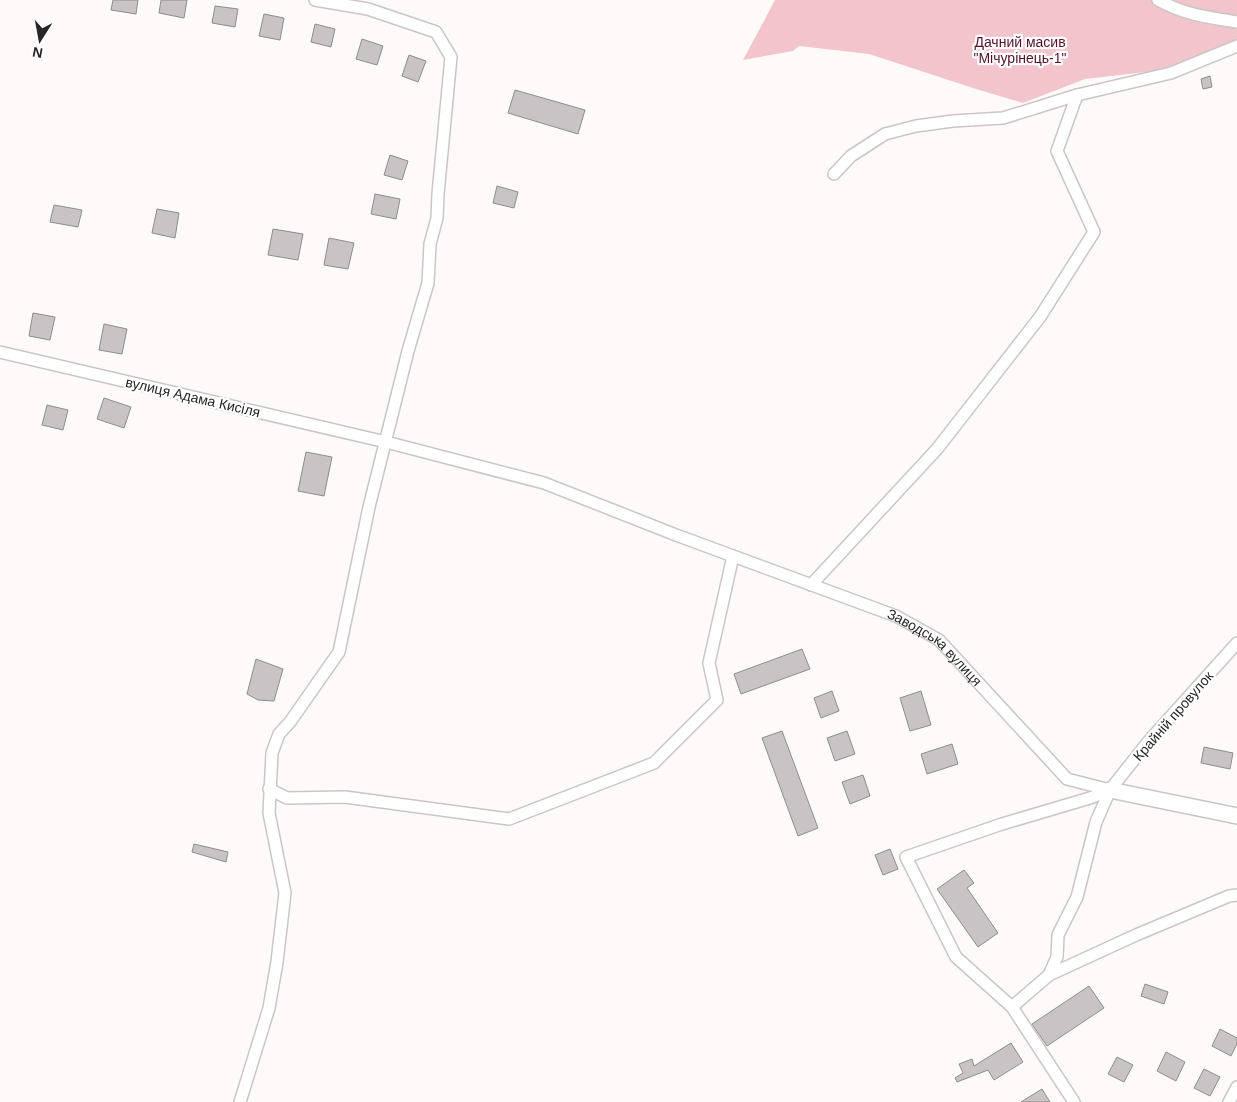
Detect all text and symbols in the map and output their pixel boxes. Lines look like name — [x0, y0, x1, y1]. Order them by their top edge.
north arrow — [15, 15, 65, 65]
park label: Дачний масив "Мічурінець-1" — [973, 34, 1067, 66]
text: N — [31, 44, 44, 62]
street label: вулиця Адама Кисіля — [124, 374, 262, 420]
street label: Заводська вулиця — [885, 606, 985, 689]
street label: Крайній провулок — [1130, 667, 1217, 764]

